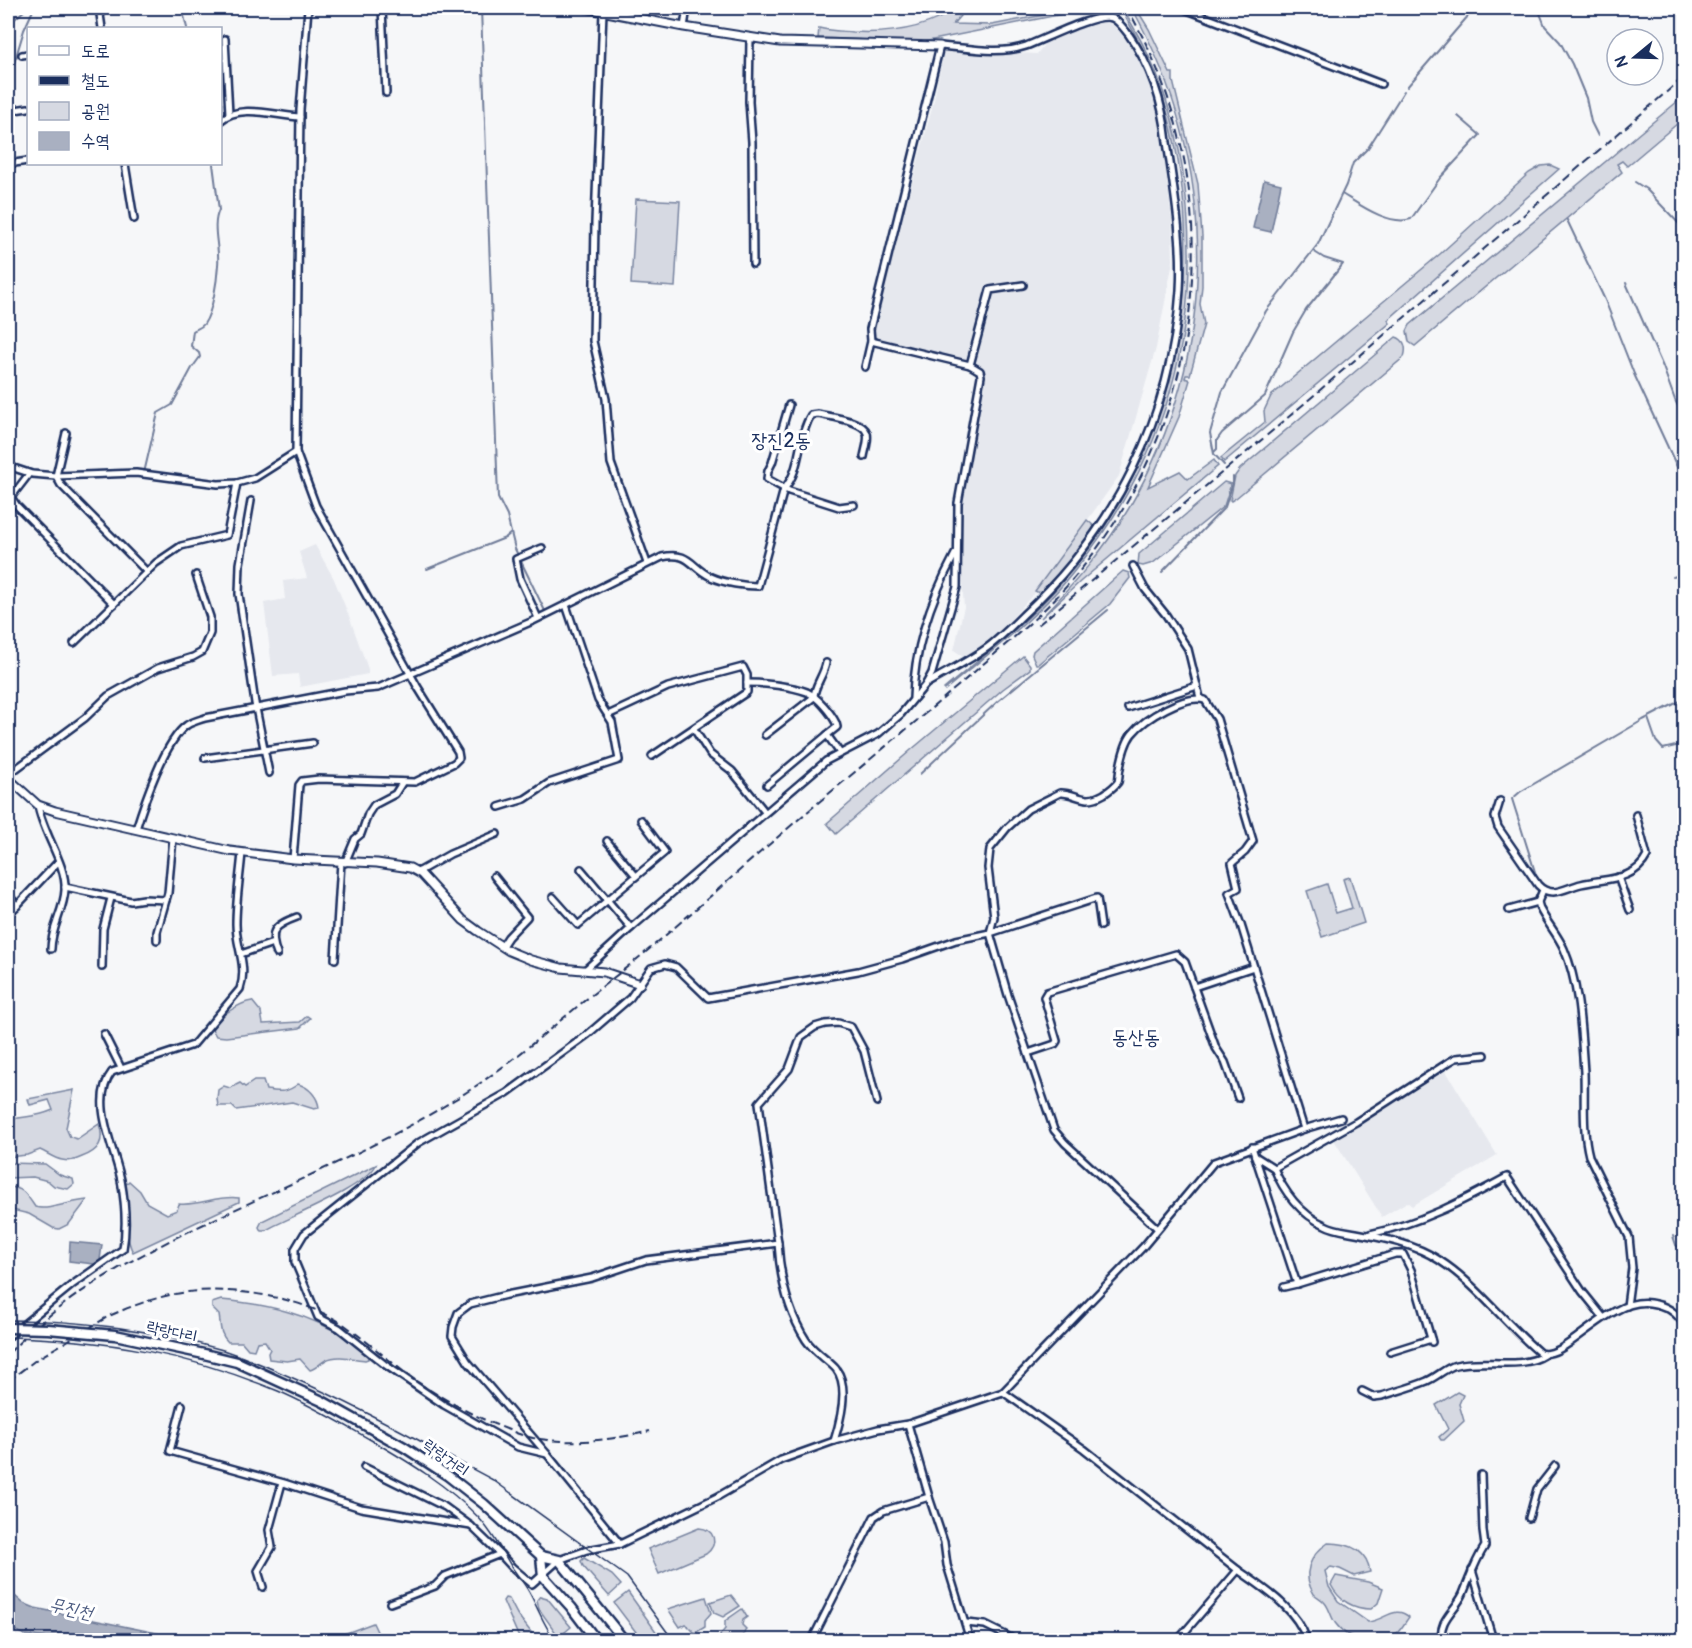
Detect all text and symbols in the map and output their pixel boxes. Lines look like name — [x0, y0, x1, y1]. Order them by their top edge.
legend — [27, 27, 222, 165]
north arrow — [1605, 27, 1665, 87]
text: 도로 — [81, 40, 110, 63]
text: N — [1610, 53, 1633, 70]
text: 철도 — [81, 70, 110, 93]
text: 공원 — [81, 100, 110, 123]
text: 수역 — [81, 130, 110, 153]
district label: 장진2동 — [751, 428, 811, 453]
district label: 동산동 — [1112, 1025, 1160, 1050]
street label: 락랑다리 — [145, 1317, 199, 1347]
street label: 락랑거리 — [419, 1435, 473, 1481]
water label: 무진천 — [47, 1593, 96, 1625]

